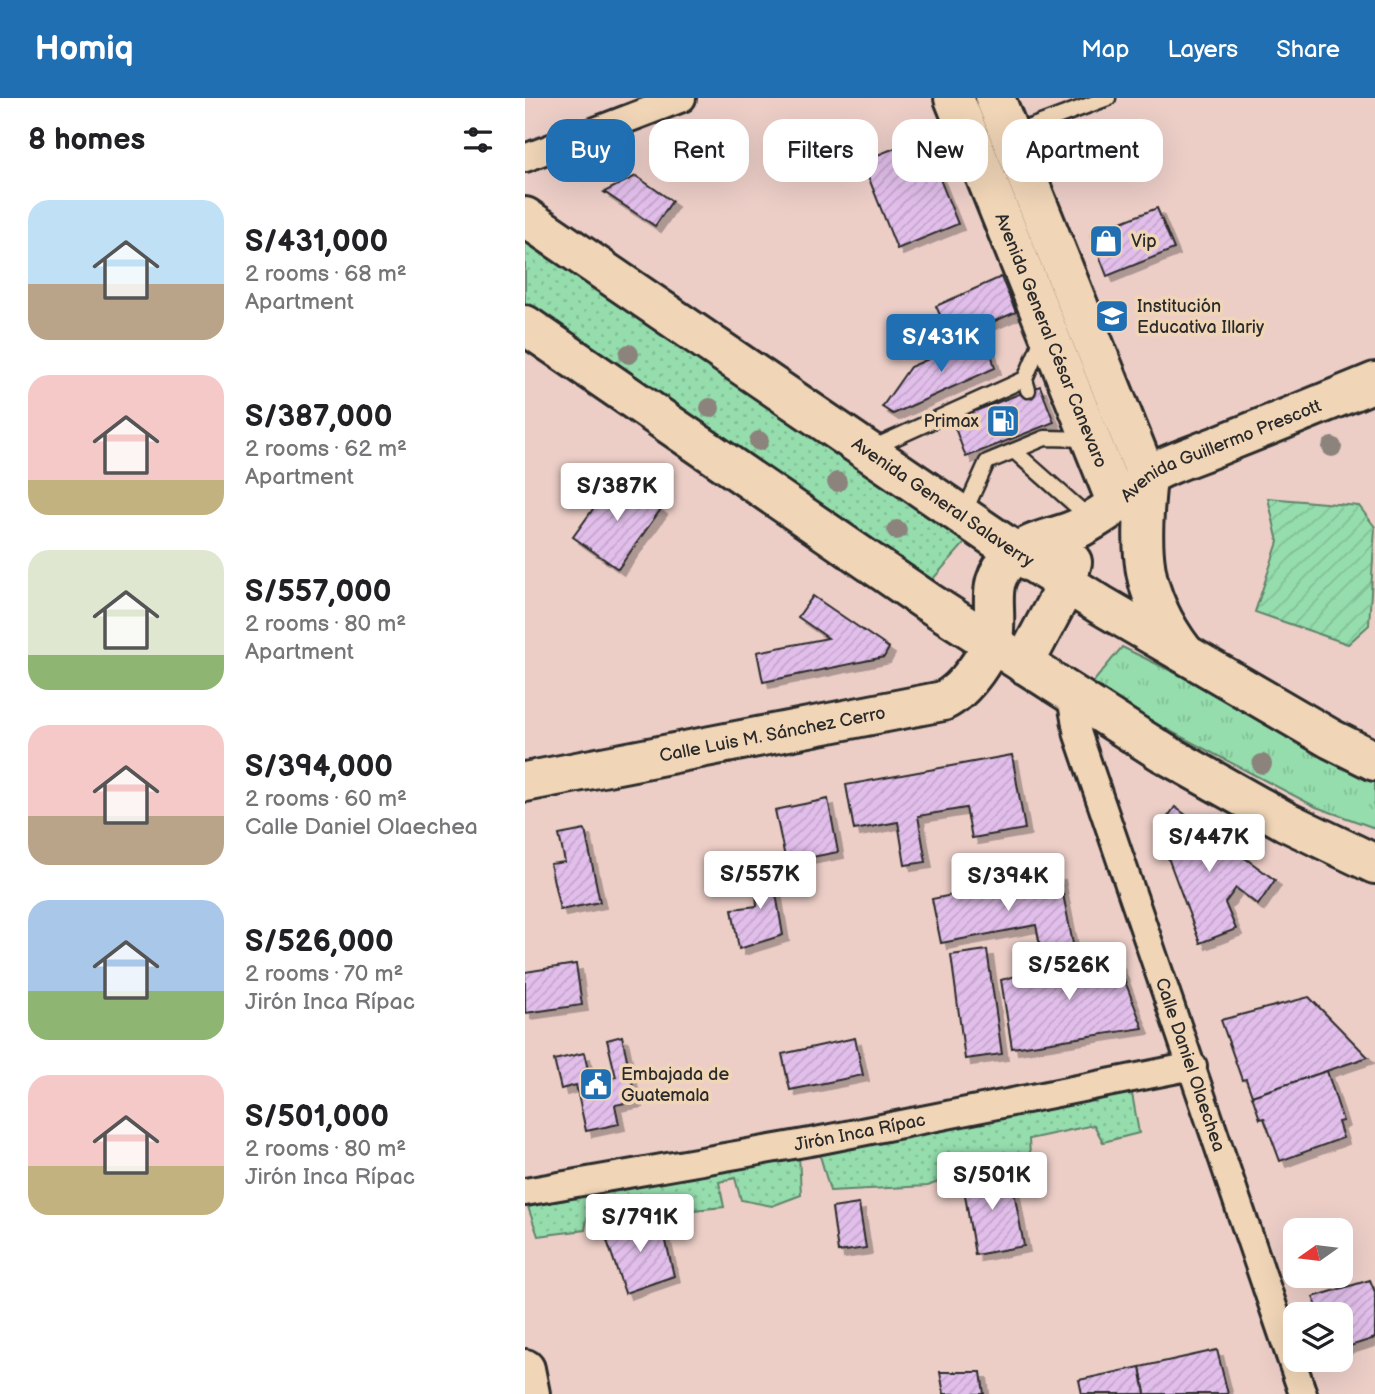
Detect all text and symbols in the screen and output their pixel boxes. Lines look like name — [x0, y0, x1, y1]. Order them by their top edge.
text: Homiq — [35, 29, 133, 69]
text: Map — [1081, 35, 1129, 64]
text: Layers — [1167, 35, 1238, 64]
text: Share — [1276, 35, 1340, 64]
chip: Buy — [546, 119, 635, 182]
chip: Rent — [649, 119, 749, 182]
chip: Filters — [763, 119, 878, 182]
chip: New — [892, 119, 988, 182]
chip: Apartment — [1002, 119, 1163, 182]
icon: filters — [459, 121, 497, 159]
text: 8 homes — [28, 122, 145, 158]
street label: Avenida General César Canevaro — [990, 210, 1111, 471]
shop icon: Vip — [1087, 222, 1125, 260]
text: S/431,000 — [245, 224, 388, 260]
icon: home — [84, 228, 168, 312]
place label: Vip — [1131, 231, 1157, 252]
text: 2 rooms · 68 m² — [245, 260, 407, 288]
text: Apartment — [245, 288, 354, 316]
place label: Institución Educativa Illariy — [1137, 296, 1265, 338]
school or university icon: Institución Educativa Illariy — [1093, 297, 1131, 335]
pin: S/431K — [884, 314, 998, 374]
text: S/431K — [902, 323, 980, 351]
street label: Avenida Guillermo Prescott — [1117, 395, 1325, 507]
text: S/387,000 — [245, 399, 392, 435]
fuel station icon: Primax — [984, 402, 1022, 440]
icon: home — [84, 403, 168, 487]
place label: Primax — [923, 411, 980, 432]
street label: Avenida General Salaverry — [848, 433, 1038, 572]
text: 2 rooms · 62 m² — [245, 435, 407, 463]
text: Apartment — [245, 463, 354, 491]
pin: S/387K — [560, 464, 674, 523]
text: S/387K — [577, 472, 657, 500]
text: S/557,000 — [245, 574, 391, 610]
icon: home — [84, 578, 168, 662]
text: 2 rooms · 80 m² — [245, 610, 406, 638]
text: Apartment — [245, 638, 354, 666]
street label: Calle Luis M. Sánchez Cerro — [658, 702, 887, 767]
text: S/394,000 — [245, 749, 393, 785]
icon: home — [84, 753, 168, 837]
text: 2 rooms · 60 m² — [245, 785, 407, 813]
text: Calle Daniel Olaechea — [245, 813, 478, 841]
pin: S/447K — [1152, 814, 1266, 874]
text: S/447K — [1169, 823, 1249, 851]
pin: S/557K — [703, 852, 817, 911]
pin: S/394K — [951, 854, 1065, 913]
text: S/557K — [720, 860, 800, 888]
text: S/394K — [967, 862, 1049, 890]
text: S/526,000 — [245, 924, 394, 960]
icon: home — [84, 928, 168, 1012]
pin: S/526K — [1012, 942, 1126, 1002]
text: S/526K — [1028, 951, 1110, 979]
text: 2 rooms · 70 m² — [245, 960, 404, 988]
street label: Calle Daniel Olaechea — [1151, 975, 1229, 1154]
text: Jirón Inca Rípac — [245, 988, 415, 1016]
place label: Embajada de Guatemala — [621, 1064, 729, 1106]
public building icon: Embajada de Guatemala — [577, 1065, 615, 1103]
text: S/501,000 — [245, 1099, 389, 1135]
icon: home — [84, 1103, 168, 1187]
street label: Jirón Inca Rípac — [793, 1110, 927, 1156]
text: 2 rooms · 80 m² — [245, 1135, 406, 1163]
pin: S/501K — [935, 1152, 1049, 1212]
text: S/501K — [953, 1161, 1031, 1189]
text: Jirón Inca Rípac — [245, 1163, 415, 1191]
pin: S/791K — [583, 1194, 697, 1254]
text: S/791K — [602, 1203, 678, 1231]
north arrow — [1283, 1218, 1353, 1288]
map controls — [1283, 1218, 1353, 1372]
button: layers — [1283, 1302, 1353, 1372]

